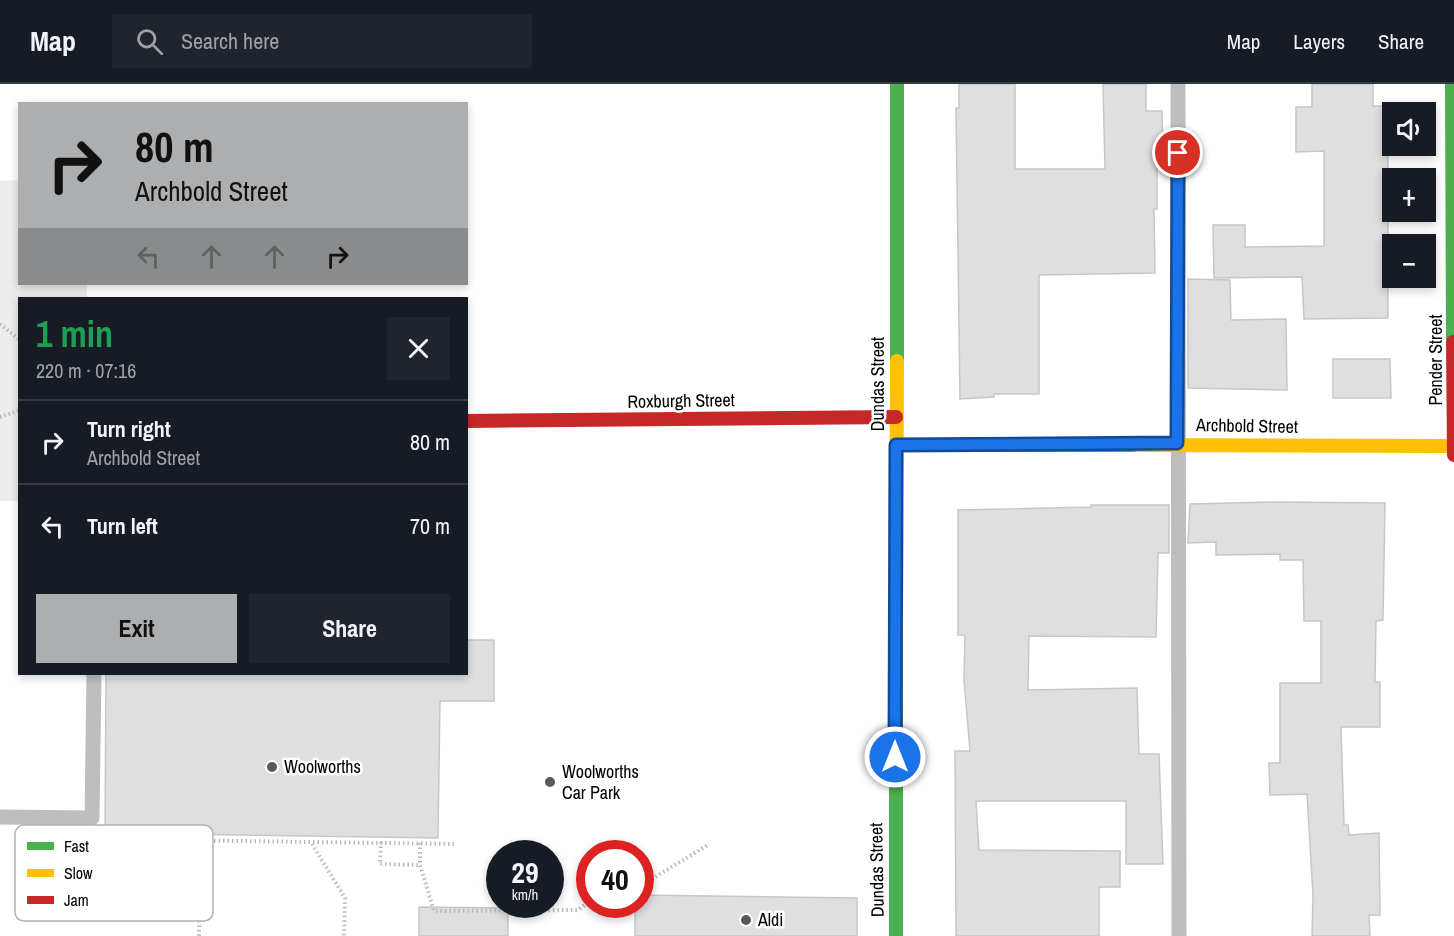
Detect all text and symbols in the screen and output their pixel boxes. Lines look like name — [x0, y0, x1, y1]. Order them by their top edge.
search box — [112, 14, 532, 68]
text: Map — [30, 22, 76, 60]
icon: search — [133, 25, 166, 58]
text: Search here — [181, 26, 279, 56]
text: Map — [1227, 27, 1260, 56]
text: Layers — [1293, 27, 1345, 56]
text: Share — [1378, 27, 1424, 56]
map controls — [1382, 102, 1436, 288]
button: sound — [1382, 102, 1436, 156]
text: 80 m — [135, 119, 214, 175]
icon: right — [36, 126, 114, 204]
pin — [1152, 127, 1203, 178]
icon: arrive — [1161, 136, 1194, 169]
button: + — [1382, 168, 1436, 222]
text: Archbold Street — [135, 173, 288, 209]
button: − — [1382, 234, 1436, 288]
icon: left — [132, 240, 165, 273]
icon: ahead — [195, 240, 228, 273]
icon: ahead — [258, 240, 291, 273]
icon: right — [321, 240, 354, 273]
text: 1 min — [36, 310, 113, 358]
street label: Pender Street — [1423, 314, 1448, 406]
button: close — [387, 317, 450, 380]
street label: Dundas Street — [865, 337, 890, 431]
text: 220 m · 07:16 — [36, 357, 136, 384]
street label: Roxburgh Street — [627, 387, 735, 414]
street label: Archbold Street — [1195, 412, 1298, 439]
text: Turn right — [87, 414, 171, 444]
icon: right — [36, 426, 69, 459]
text: 80 m — [410, 427, 450, 457]
text: Archbold Street — [87, 444, 200, 471]
icon: left — [36, 510, 69, 543]
text: Turn left — [87, 511, 158, 541]
text: 70 m — [410, 511, 450, 541]
button: Exit — [36, 594, 237, 663]
button: Share — [249, 594, 450, 663]
position arrow — [863, 725, 927, 789]
place label: Woolworths — [284, 754, 361, 779]
place label: Woolworths Car Park — [562, 759, 639, 805]
marker: Woolworths — [265, 760, 279, 774]
marker: Woolworths Car Park — [543, 775, 557, 789]
street label: Dundas Street — [863, 823, 890, 917]
legend — [15, 825, 213, 921]
text: Fast — [64, 835, 89, 857]
speed limit sign: 40 — [576, 840, 654, 918]
text: 29 — [511, 852, 539, 892]
text: Slow — [64, 862, 93, 884]
text: km/h — [512, 884, 538, 905]
text: Jam — [64, 889, 89, 911]
place label: Aldi — [757, 907, 783, 932]
marker: Aldi — [739, 913, 753, 927]

